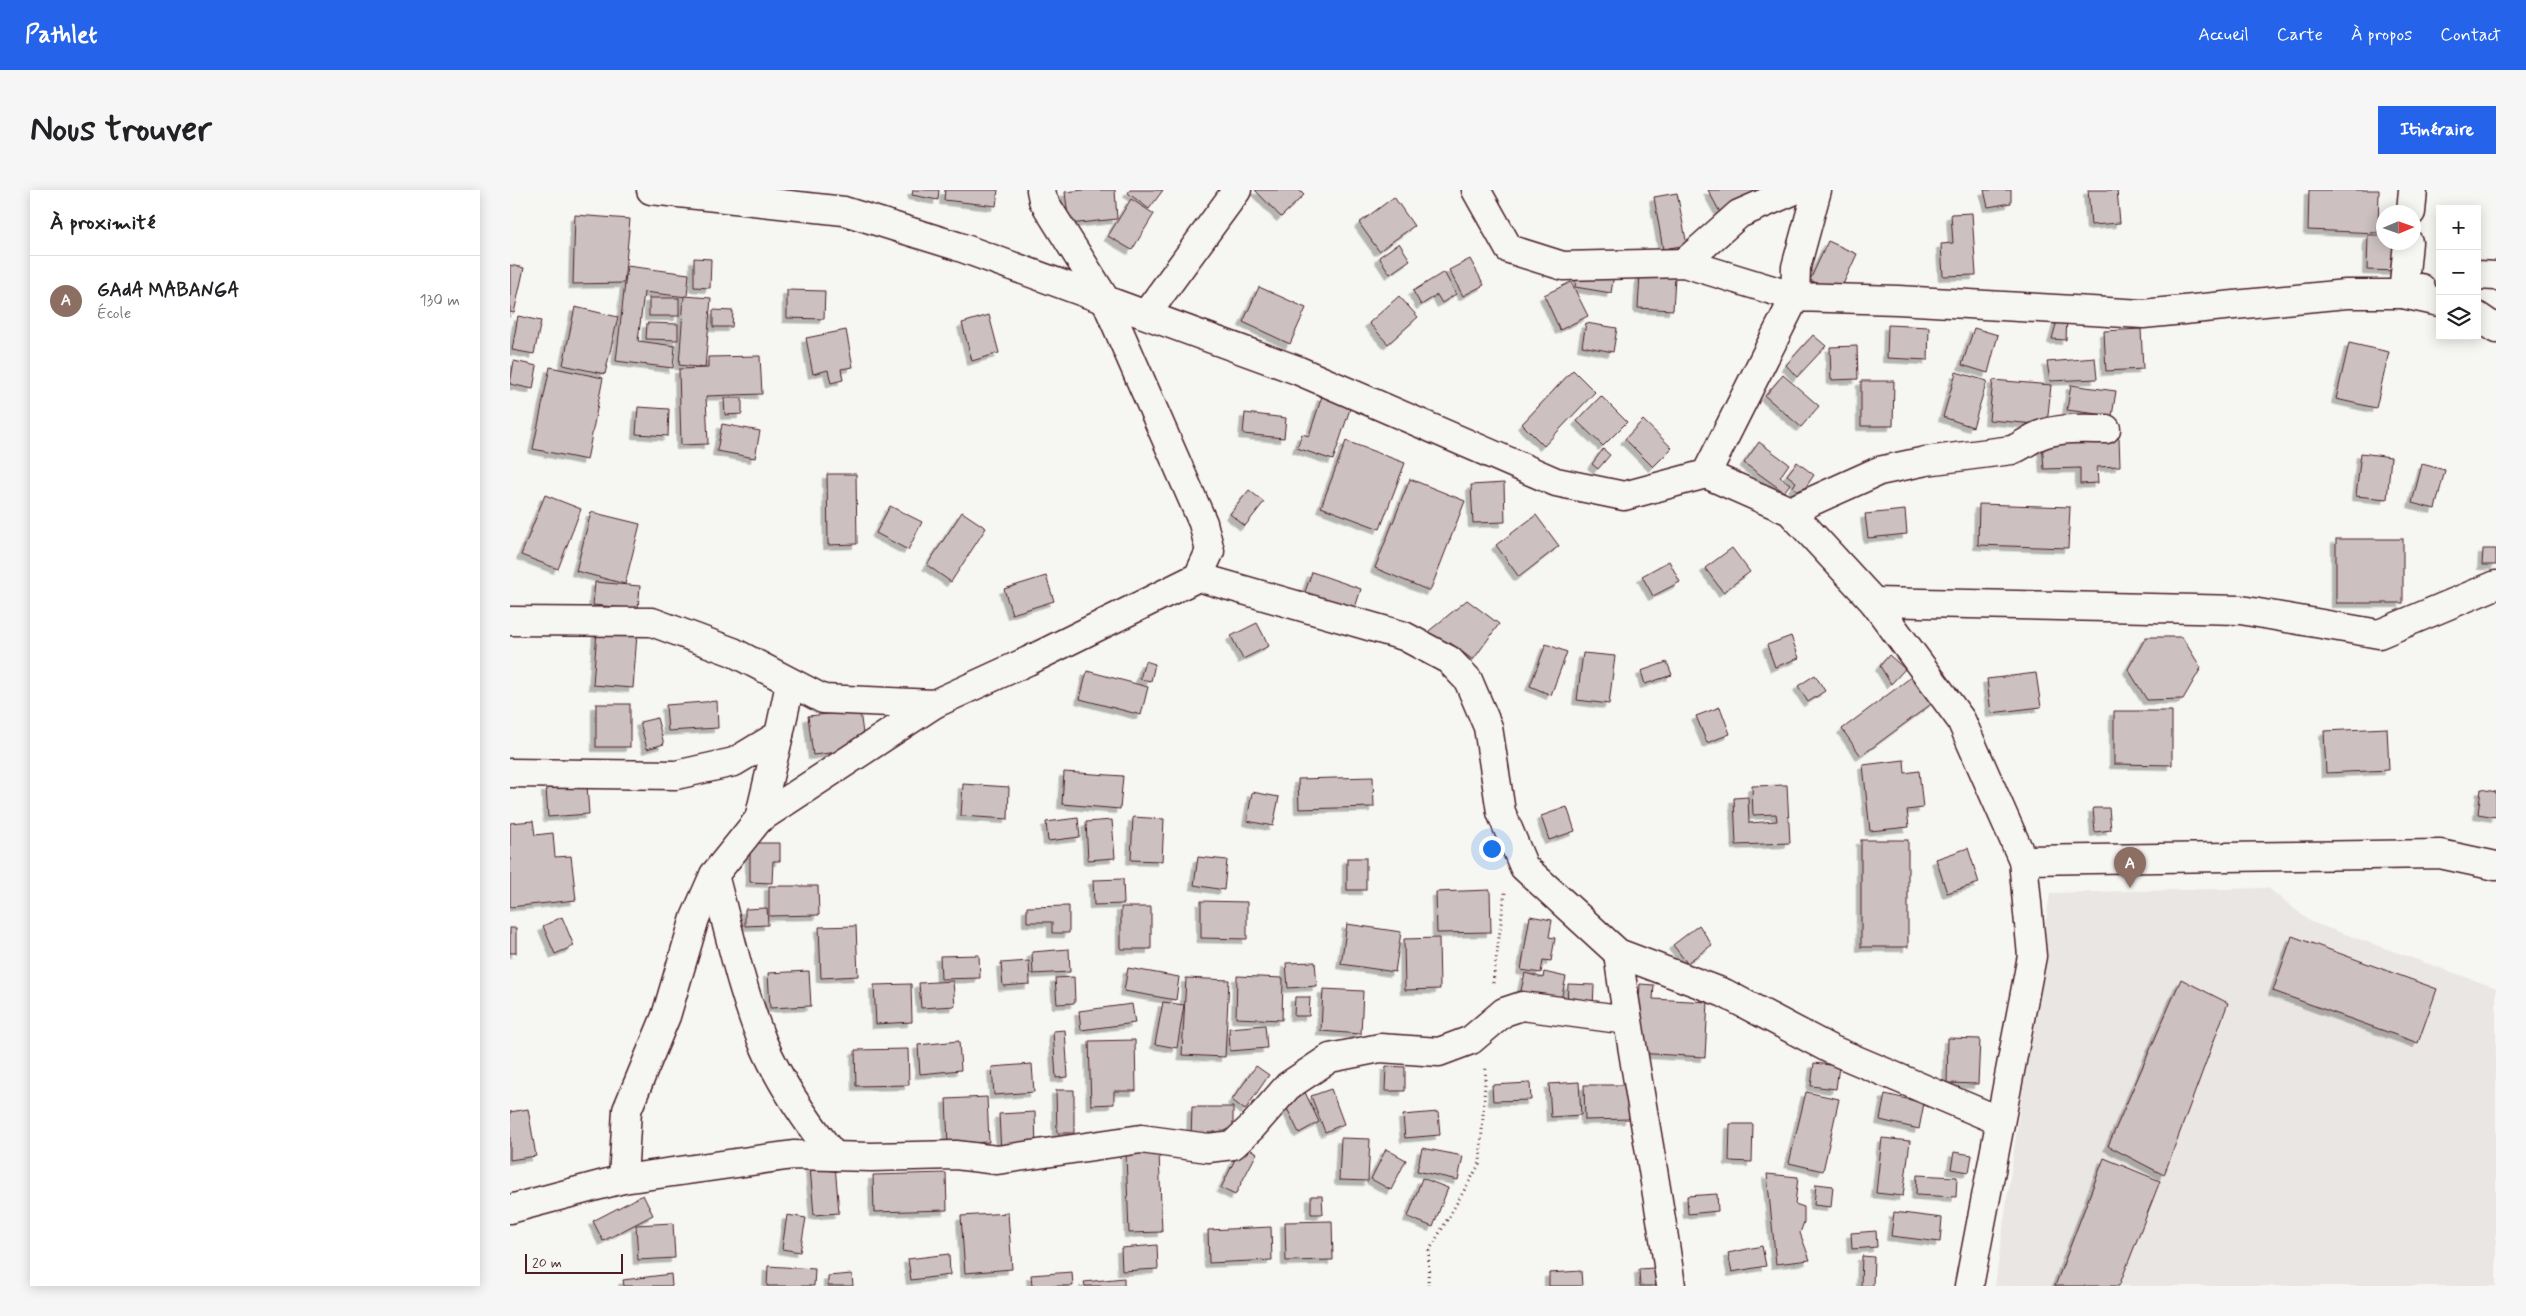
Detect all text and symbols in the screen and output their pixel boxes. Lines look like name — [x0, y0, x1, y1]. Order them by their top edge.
text: Pathlet — [25, 20, 97, 51]
text: Accueil — [2198, 23, 2249, 47]
text: Carte — [2277, 23, 2323, 47]
text: À propos — [2351, 23, 2412, 47]
text: Contact — [2440, 23, 2501, 47]
button: Itinéraire — [2378, 106, 2496, 154]
text: Nous trouver — [30, 107, 212, 153]
north arrow — [2376, 205, 2421, 250]
map controls — [2436, 205, 2481, 340]
button: + — [2436, 205, 2481, 250]
text: À proximité — [50, 209, 156, 237]
button: − — [2436, 250, 2481, 295]
text: GAdA MABANGA — [97, 278, 239, 303]
text: A — [61, 290, 71, 311]
text: 130 m — [419, 290, 460, 311]
button: layers — [2436, 295, 2481, 340]
text: École — [97, 303, 131, 324]
your location — [1479, 836, 1505, 862]
pin: A — [2114, 847, 2146, 888]
scale bar — [525, 1251, 622, 1274]
text: 20 m — [532, 1254, 562, 1272]

